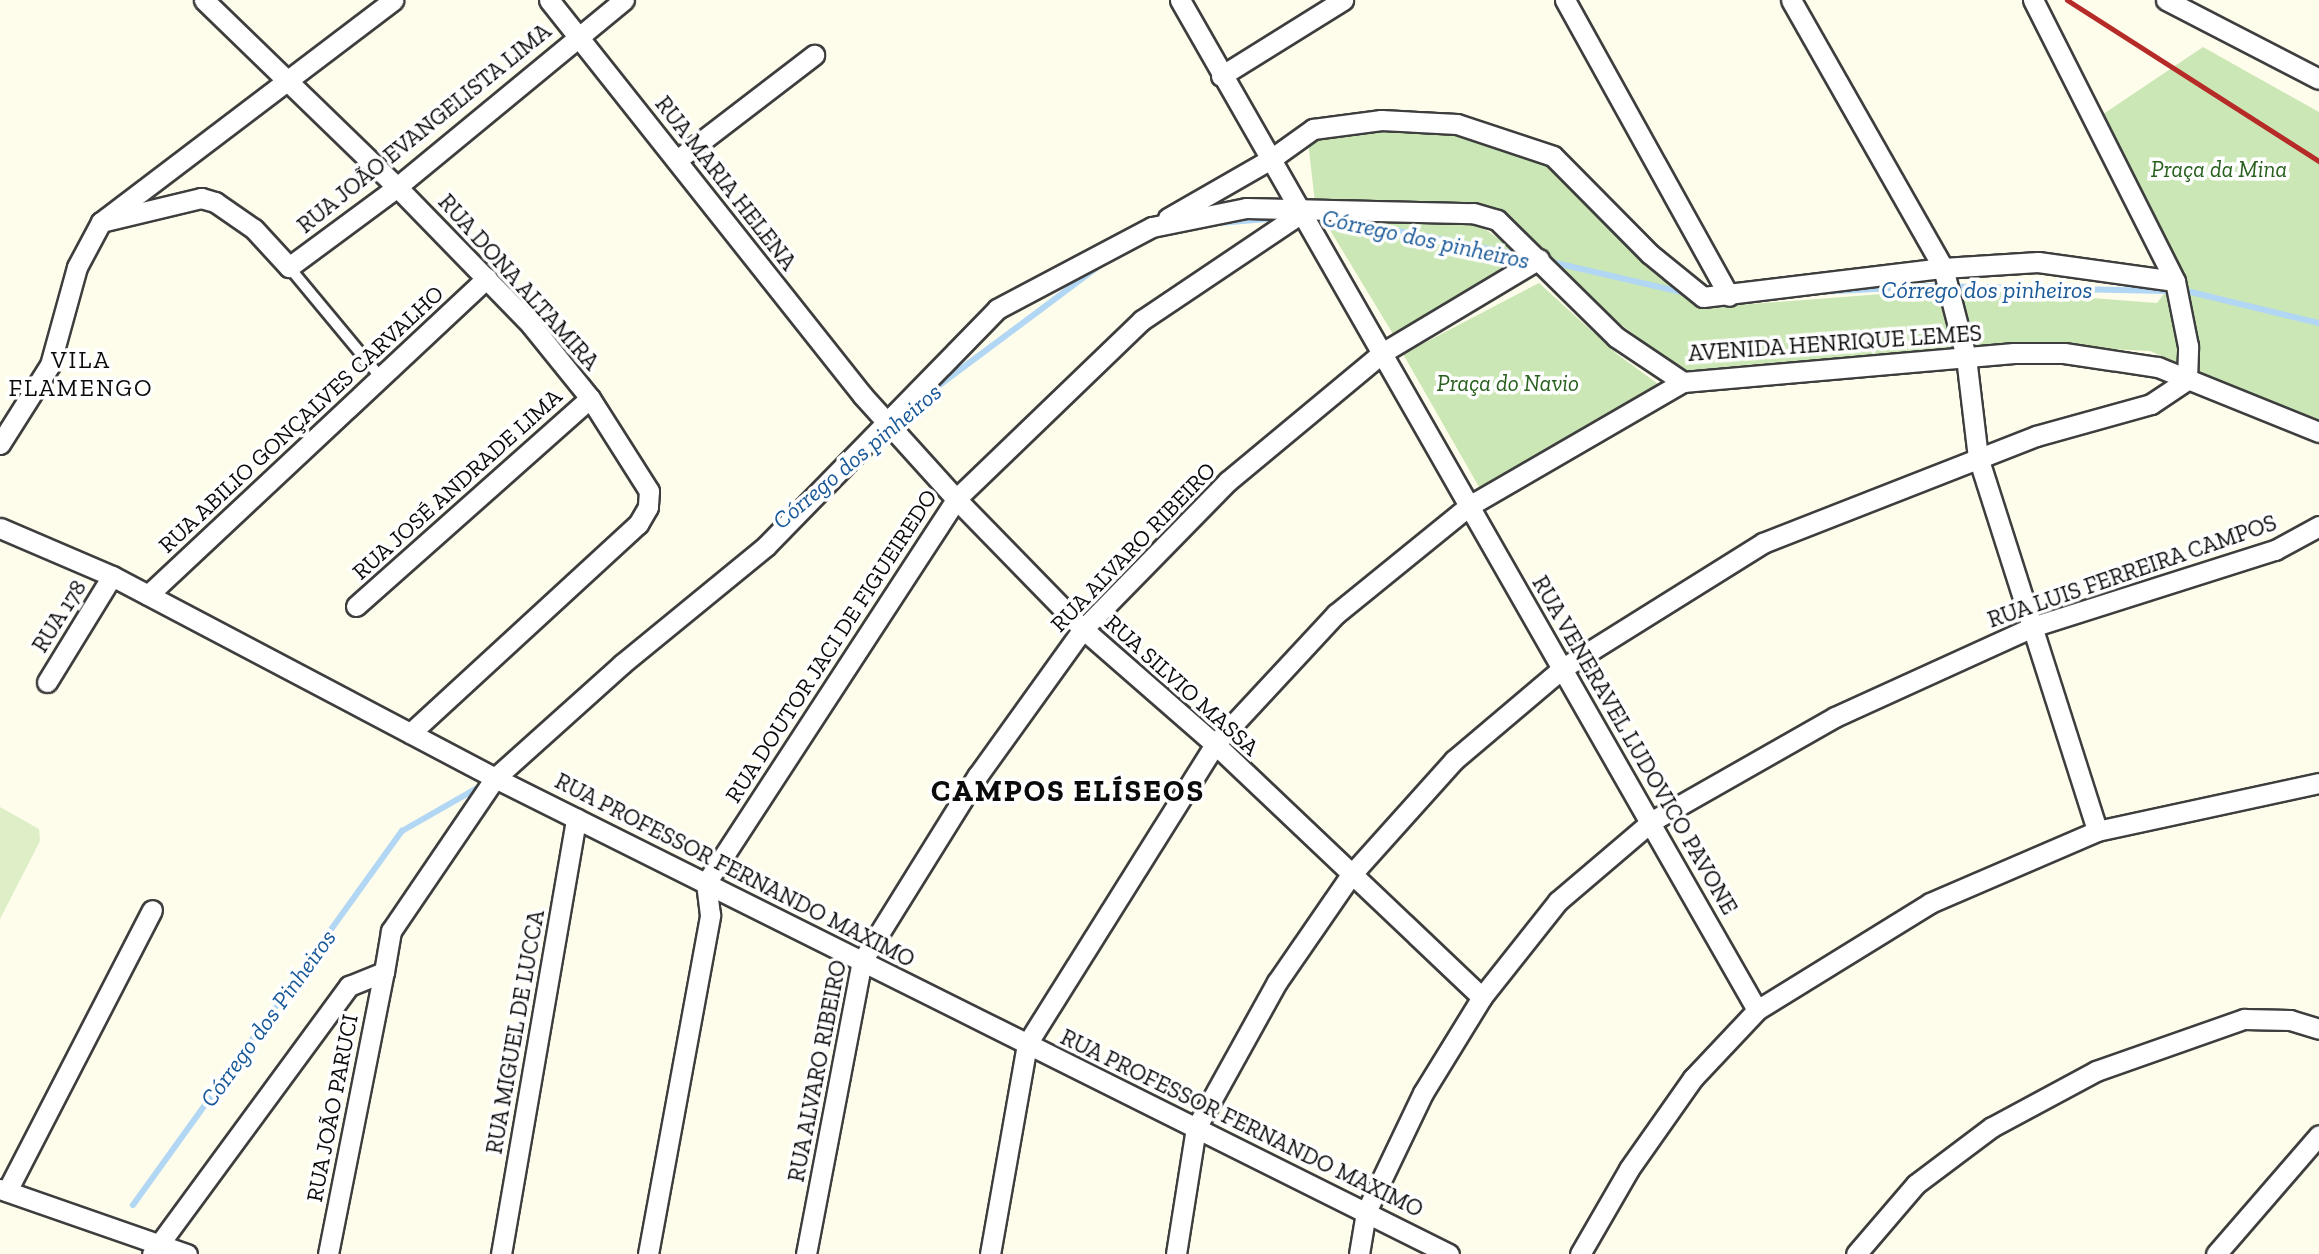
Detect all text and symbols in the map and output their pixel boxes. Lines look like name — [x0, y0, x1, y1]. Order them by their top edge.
street label: RUA JOÃO EVANGELISTA LIMA — [291, 16, 557, 240]
street label: RUA MARIA HELENA — [649, 90, 803, 276]
park label: Praça da Mina — [2151, 155, 2287, 183]
street label: RUA DONA ALTAMIRA — [432, 187, 606, 377]
water label: Córrego dos pinheiros — [1320, 203, 1532, 275]
water label: Córrego dos pinheiros — [1881, 276, 2093, 304]
street label: RUA ABILIO GONÇALVES CARVALHO — [152, 279, 450, 559]
street label: AVENIDA HENRIQUE LEMES — [1687, 319, 1983, 367]
district label: VILA FLAMENGO — [10, 346, 152, 402]
park label: Praça do Navio — [1437, 369, 1579, 397]
water label: Córrego dos pinheiros — [767, 377, 947, 535]
street label: RUA JOSÉ ANDRADE LIMA — [346, 382, 568, 586]
street label: RUA ALVARO RIBEIRO — [1044, 456, 1222, 638]
street label: RUA DOUTOR JACI DE FIGUEIREDO — [719, 484, 943, 808]
street label: RUA LUIS FERREIRA CAMPOS — [1983, 508, 2281, 634]
street label: RUA VENERAVEL LUDOVICO PAVONE — [1526, 570, 1744, 920]
street label: RUA 178 — [26, 574, 92, 658]
street label: RUA SILVIO MASSA — [1099, 608, 1265, 762]
street label: RUA PROFESSOR FERNANDO MAXIMO — [550, 767, 920, 973]
district label: CAMPOS ELÍSEOS — [933, 773, 1203, 809]
street label: RUA MIGUEL DE LUCCA — [480, 907, 550, 1157]
water label: Córrego dos Pinheiros — [194, 924, 342, 1112]
street label: RUA ALVARO RIBEIRO — [782, 957, 852, 1185]
street label: RUA JOÃO PARUCI — [300, 1011, 364, 1205]
street label: RUA PROFESSOR FERNANDO MAXIMO — [1056, 1023, 1428, 1223]

